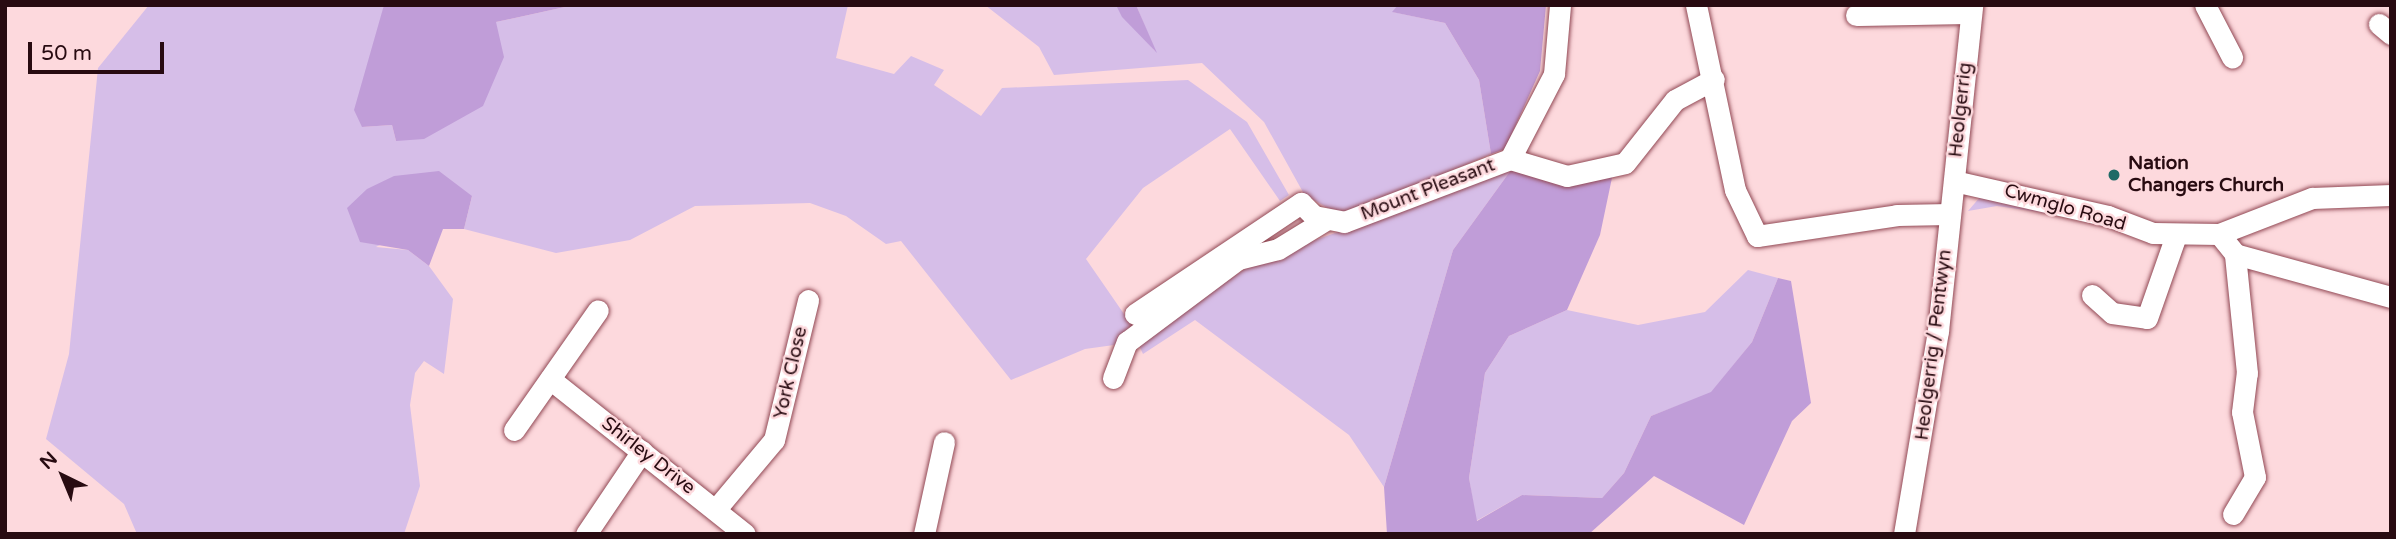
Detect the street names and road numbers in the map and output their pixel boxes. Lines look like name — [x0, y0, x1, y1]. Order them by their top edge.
street label: Heolgerrig — [1945, 62, 1977, 158]
street label: Mount Pleasant — [1358, 154, 1498, 226]
street label: Cwmglo Road — [2001, 180, 2129, 236]
street label: Heolgerrig / Pentwyn — [1911, 248, 1957, 442]
street label: York Close — [769, 325, 813, 421]
street label: Shirley Drive — [597, 412, 699, 500]

